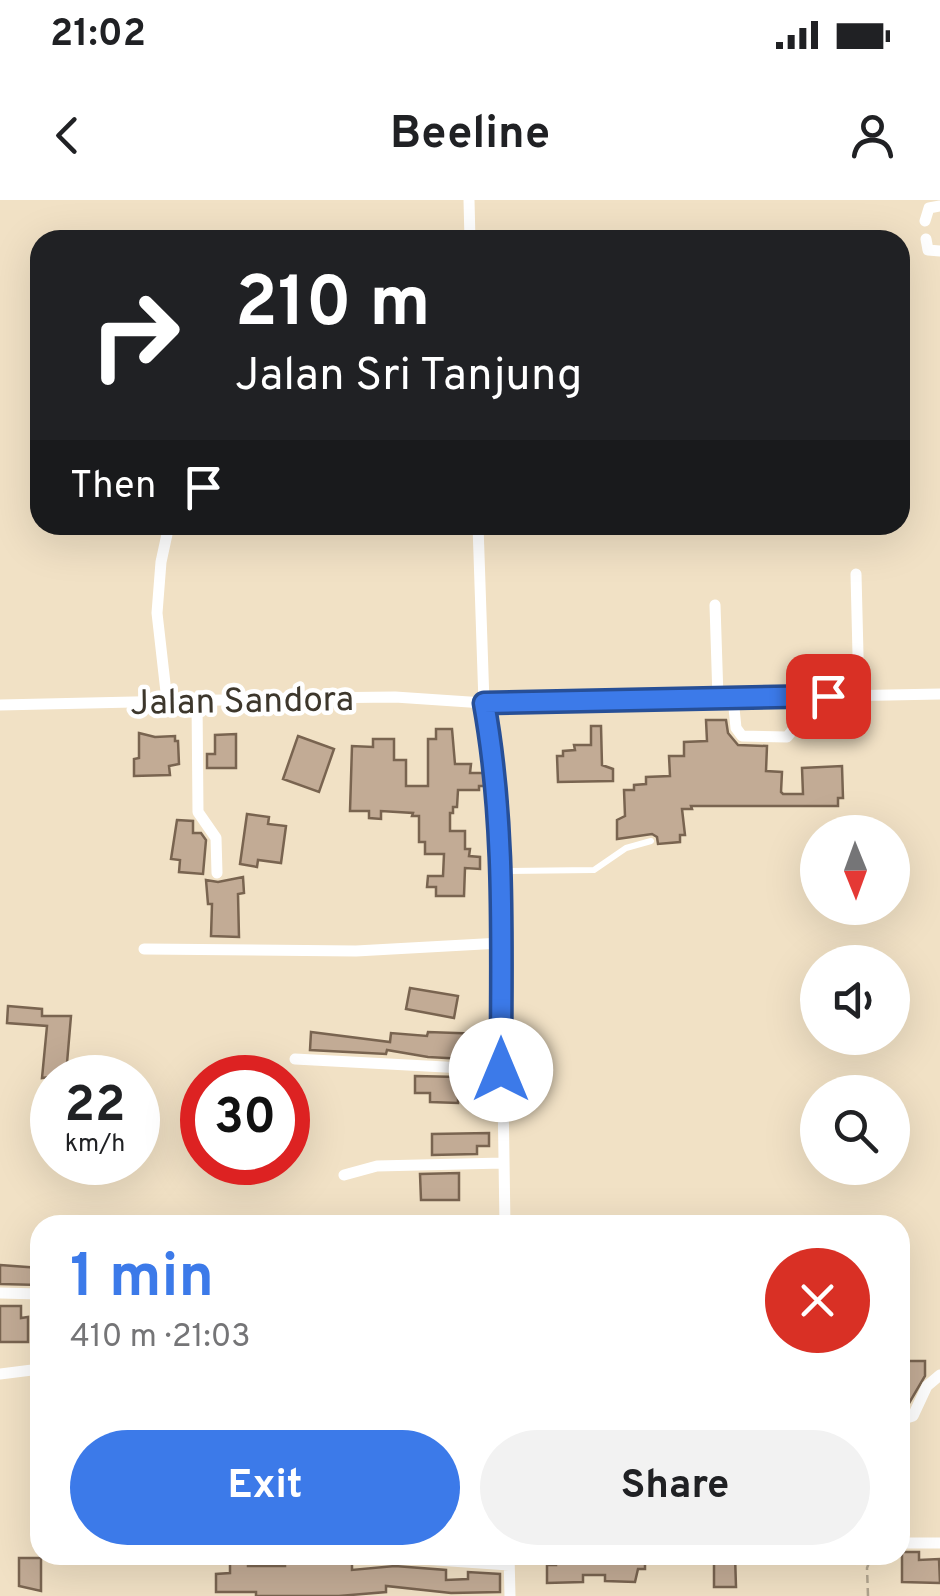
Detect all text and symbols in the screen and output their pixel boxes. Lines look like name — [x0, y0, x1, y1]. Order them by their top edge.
text: 21:02 — [50, 11, 146, 60]
text: Beeline — [390, 107, 550, 164]
icon: back — [40, 108, 95, 163]
icon: person — [845, 108, 900, 163]
text: 210 m — [235, 262, 431, 351]
icon: right — [70, 270, 200, 400]
text: Jalan Sri Tanjung — [235, 349, 582, 406]
icon: arrive — [176, 460, 231, 515]
text: Then — [70, 463, 156, 512]
pin — [786, 654, 871, 739]
icon: arrive — [801, 669, 856, 724]
street label: Jalan Sandora — [130, 679, 354, 727]
north arrow — [800, 815, 910, 925]
map controls — [800, 815, 910, 1185]
button: sound — [800, 945, 910, 1055]
position arrow — [449, 1018, 553, 1122]
speed limit sign: 30 — [180, 1055, 310, 1185]
button: search — [800, 1075, 910, 1185]
text: 22 — [64, 1076, 126, 1139]
text: km/h — [65, 1129, 125, 1161]
text: 1 min — [70, 1242, 214, 1318]
button: close — [765, 1248, 870, 1353]
text: 410 m · 21:03 — [70, 1318, 251, 1358]
button: Exit — [70, 1430, 460, 1545]
button: Share — [480, 1430, 870, 1545]

